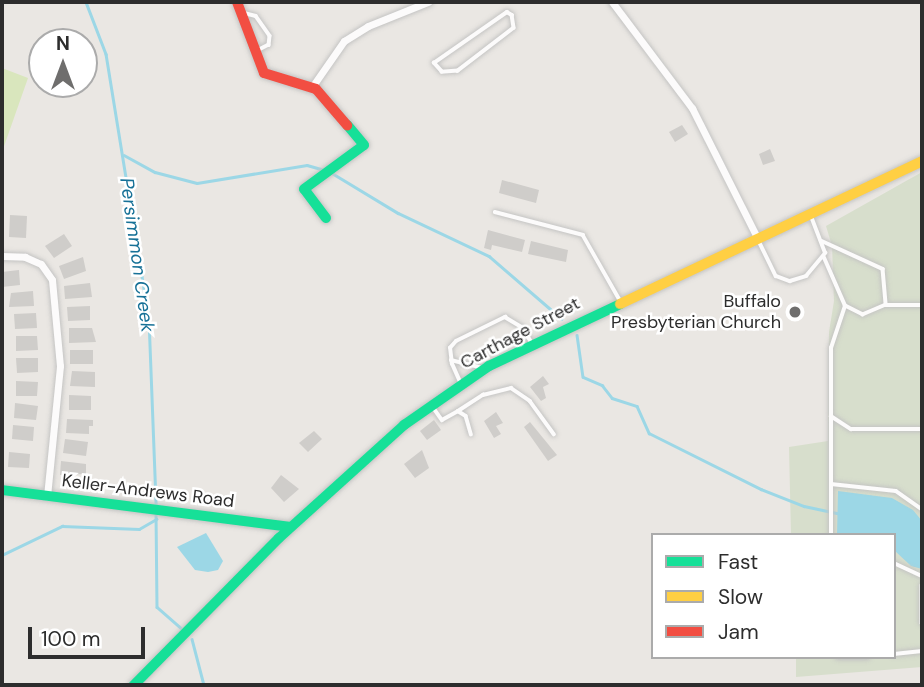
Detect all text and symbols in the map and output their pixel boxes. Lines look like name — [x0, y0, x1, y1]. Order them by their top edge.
north arrow — [28, 28, 98, 98]
text: N — [56, 31, 70, 56]
water label: Persimmon Creek — [115, 176, 159, 334]
place label: Buffalo Presbyterian Church — [611, 291, 781, 334]
street label: Carthage Street — [457, 292, 583, 374]
marker: Buffalo Presbyterian Church — [787, 304, 803, 320]
street label: Keller-Andrews Road — [61, 470, 235, 512]
legend — [651, 533, 896, 659]
text: Fast — [718, 548, 758, 576]
text: Slow — [718, 583, 763, 611]
scale bar — [32, 614, 149, 658]
text: Jam — [718, 618, 759, 646]
text: 100 m — [41, 625, 101, 653]

